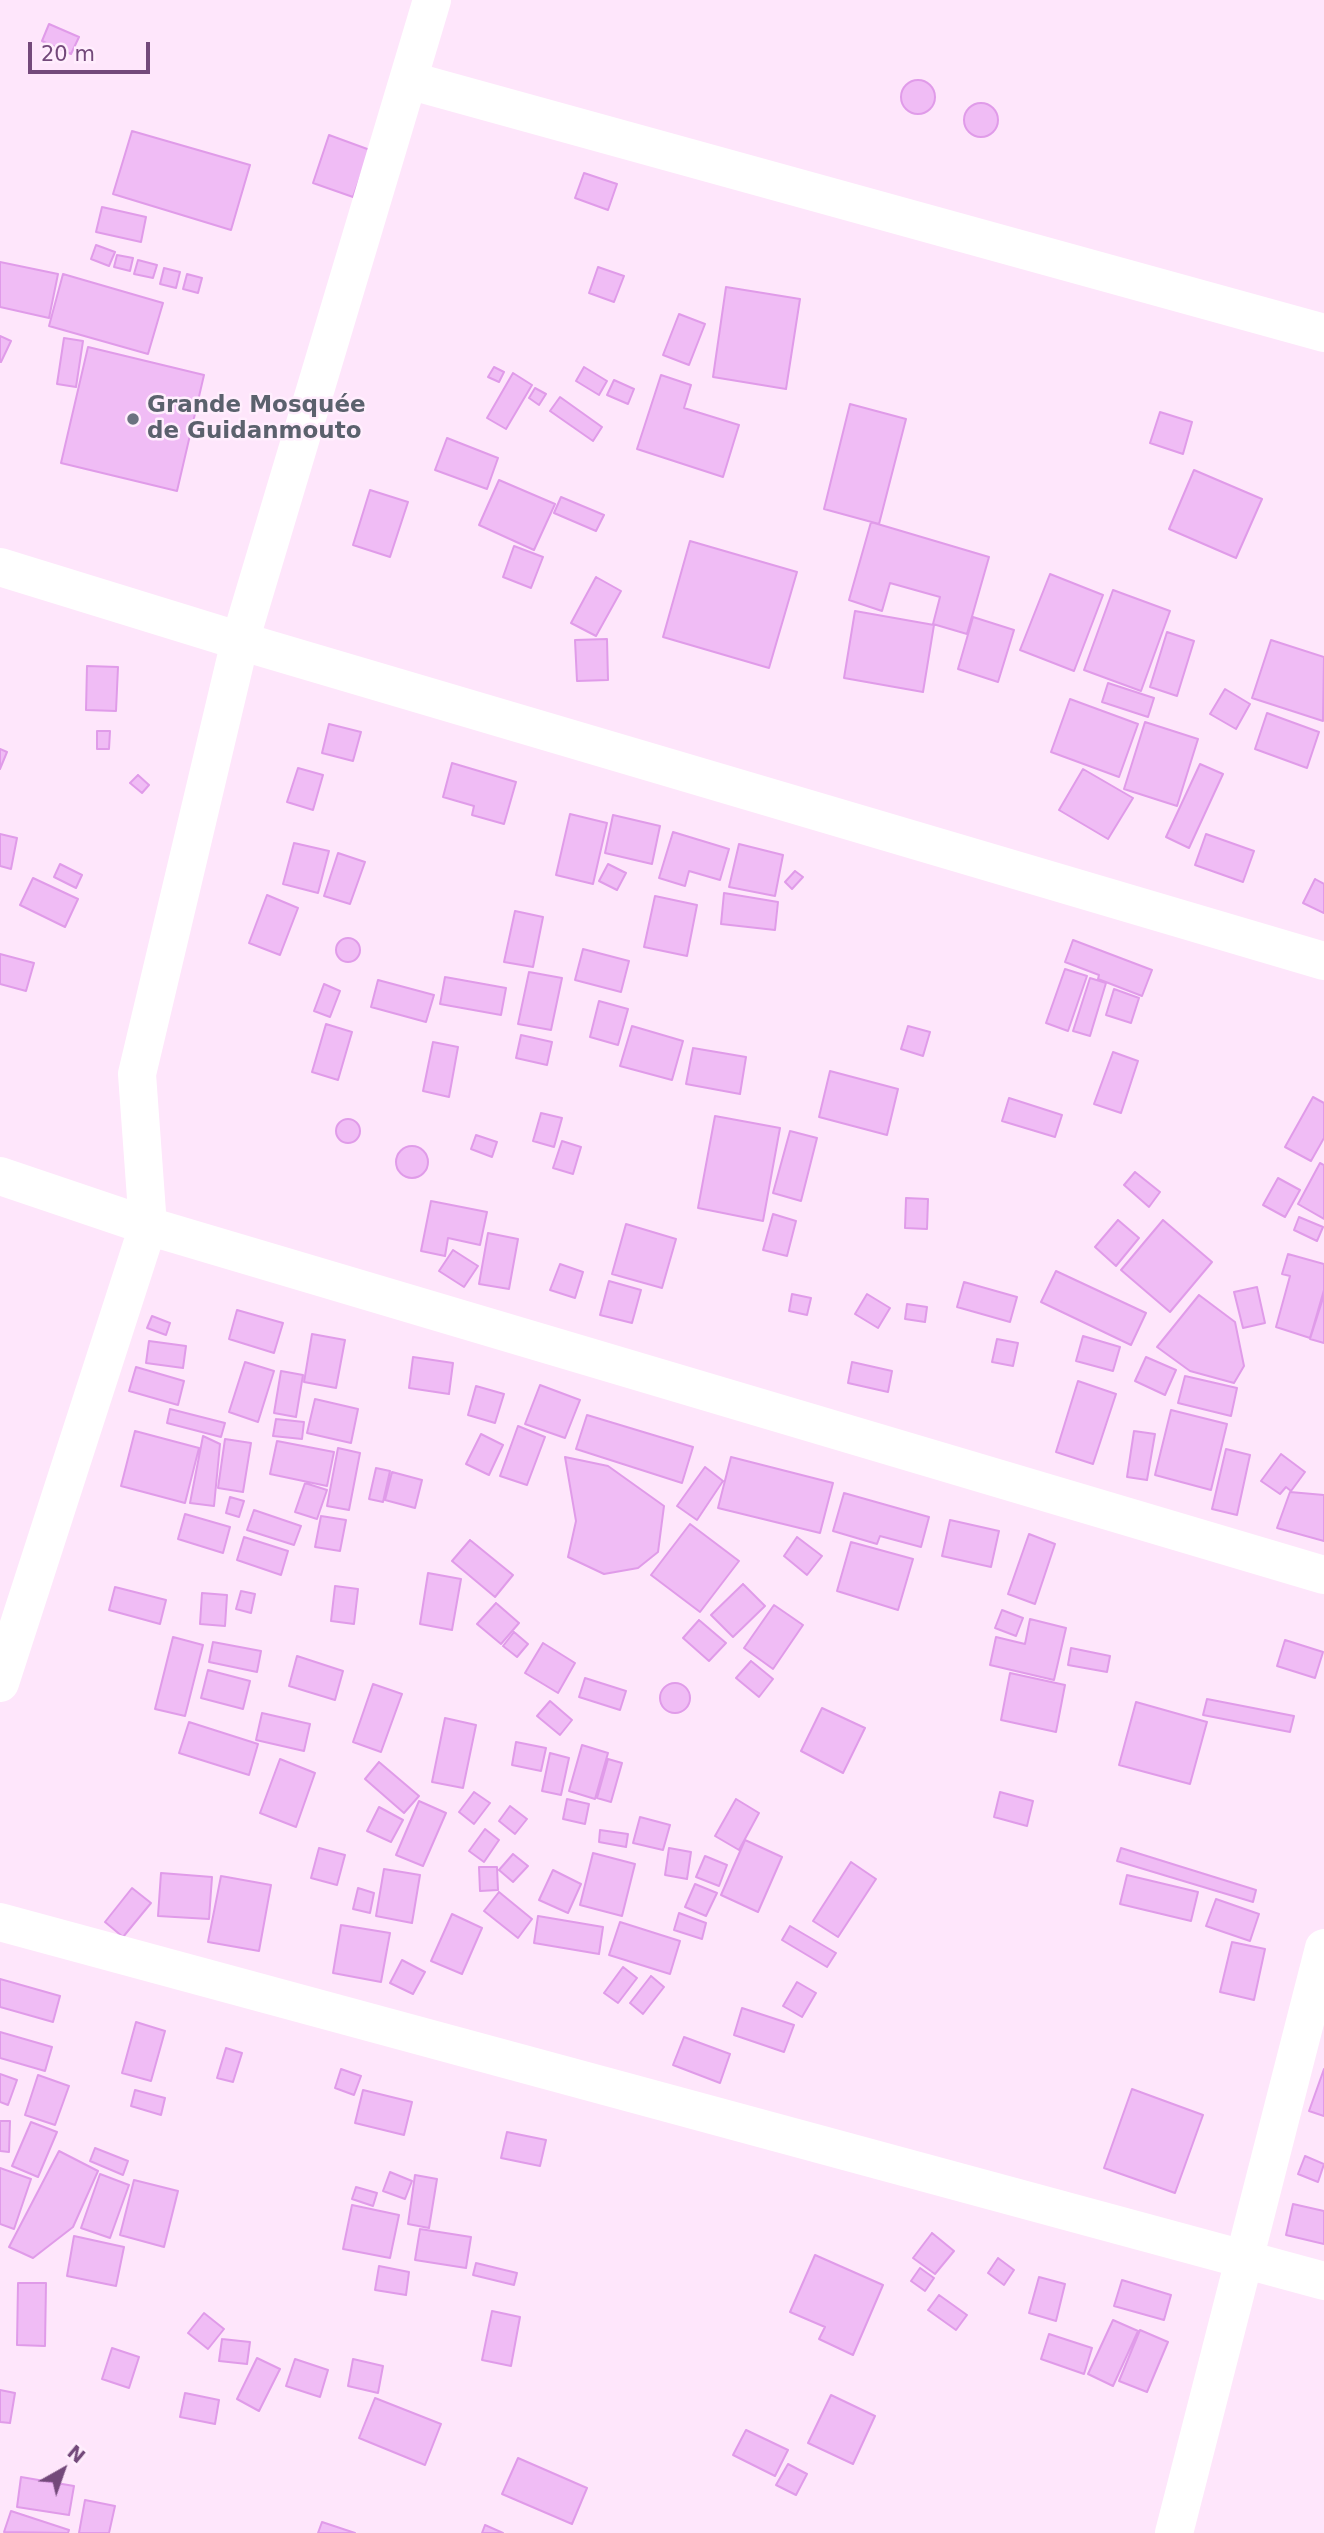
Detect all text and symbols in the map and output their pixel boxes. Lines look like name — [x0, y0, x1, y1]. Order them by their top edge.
scale bar — [32, 28, 154, 72]
text: 20 m — [41, 42, 95, 66]
place label: Grande Mosquée de Guidanmouto — [147, 392, 366, 446]
marker: Grande Mosquée de Guidanmouto — [125, 411, 141, 427]
north arrow — [28, 2435, 98, 2505]
text: N — [63, 2440, 90, 2467]

